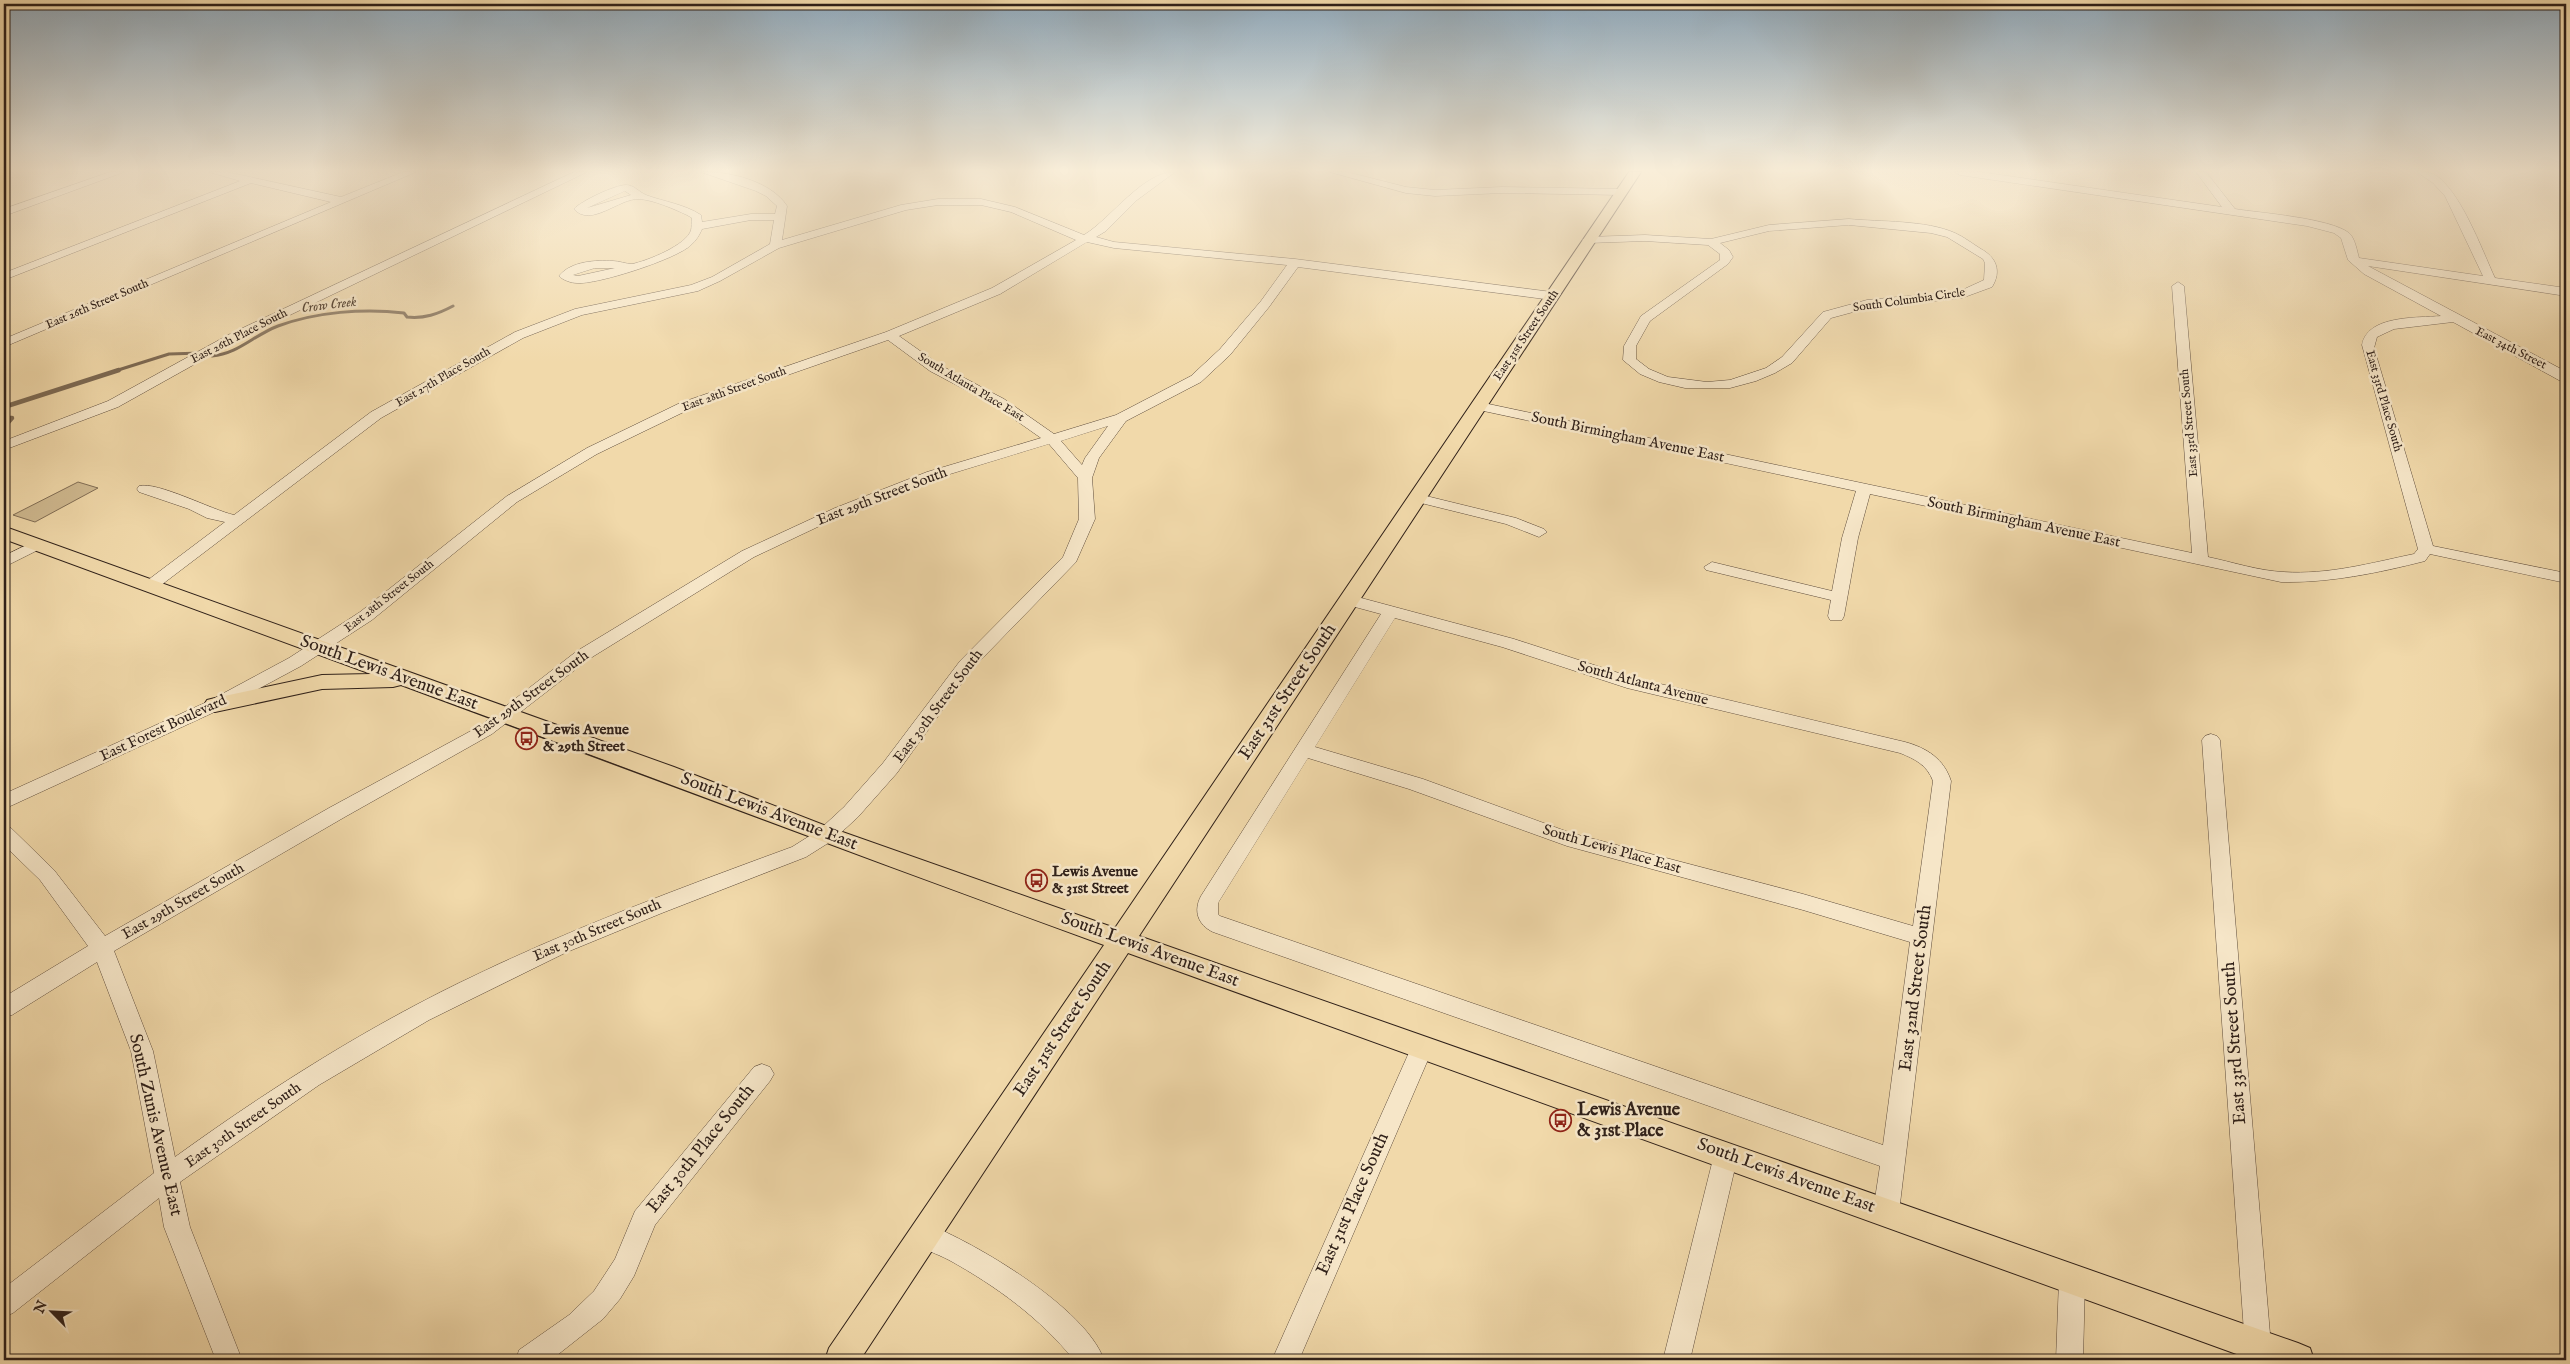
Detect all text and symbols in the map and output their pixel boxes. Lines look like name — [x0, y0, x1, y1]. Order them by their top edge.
street label: East 26th Street South — [43, 275, 151, 332]
street label: South Columbia Circle — [1852, 285, 1966, 315]
street label: East 31st Street South — [1490, 286, 1562, 383]
water label: Crow Creek — [300, 293, 358, 317]
street label: East 26th Place South — [188, 305, 290, 367]
street label: East 34th Street — [2473, 324, 2549, 372]
street label: East 27th Place South — [393, 344, 493, 410]
street label: South Atlanta Place East — [915, 349, 1027, 425]
street label: East 33rd Place South — [2362, 349, 2406, 454]
street label: East 28th Street South — [680, 363, 789, 415]
street label: East 33rd Street South — [2177, 368, 2201, 478]
street label: South Birmingham Avenue East — [1530, 407, 1726, 467]
street label: East 29th Street South — [814, 462, 950, 530]
street label: South Birmingham Avenue East — [1926, 492, 2122, 552]
street label: East 28th Street South — [341, 556, 437, 636]
street label: East 31st Street South — [1234, 619, 1342, 764]
street label: South Lewis Avenue East — [297, 630, 481, 716]
street label: East 29th Street South — [470, 646, 592, 742]
street label: East 30th Street South — [889, 646, 987, 766]
street label: South Atlanta Avenue — [1576, 656, 1711, 710]
street label: East Forest Boulevard — [97, 690, 230, 766]
place label: Lewis Avenue & 29th Street — [543, 720, 629, 756]
bus stop icon: Lewis Avenue & 29th Street — [515, 726, 539, 750]
street label: South Lewis Avenue East — [677, 768, 861, 856]
street label: South Lewis Place East — [1541, 820, 1683, 878]
street label: East 29th Street South — [119, 858, 247, 944]
place label: Lewis Avenue & 31st Street — [1052, 862, 1138, 898]
bus stop icon: Lewis Avenue & 31st Street — [1024, 868, 1048, 892]
street label: East 30th Street South — [530, 894, 664, 966]
street label: East 32nd Street South — [1894, 903, 1938, 1073]
street label: South Lewis Avenue East — [1058, 907, 1242, 993]
street label: East 31st Street South — [1009, 956, 1117, 1101]
street label: East 33rd Street South — [2218, 961, 2252, 1125]
street label: South Zunis Avenue East — [123, 1032, 187, 1218]
street label: East 30th Street South — [181, 1078, 305, 1172]
street label: East 30th Place South — [642, 1080, 760, 1218]
place label: Lewis Avenue & 31st Place — [1577, 1099, 1681, 1143]
bus stop icon: Lewis Avenue & 31st Place — [1549, 1108, 1573, 1132]
street label: East 31st Place South — [1311, 1129, 1395, 1279]
street label: South Lewis Avenue East — [1694, 1133, 1878, 1219]
north arrow — [28, 1286, 78, 1336]
text: N — [30, 1298, 52, 1317]

